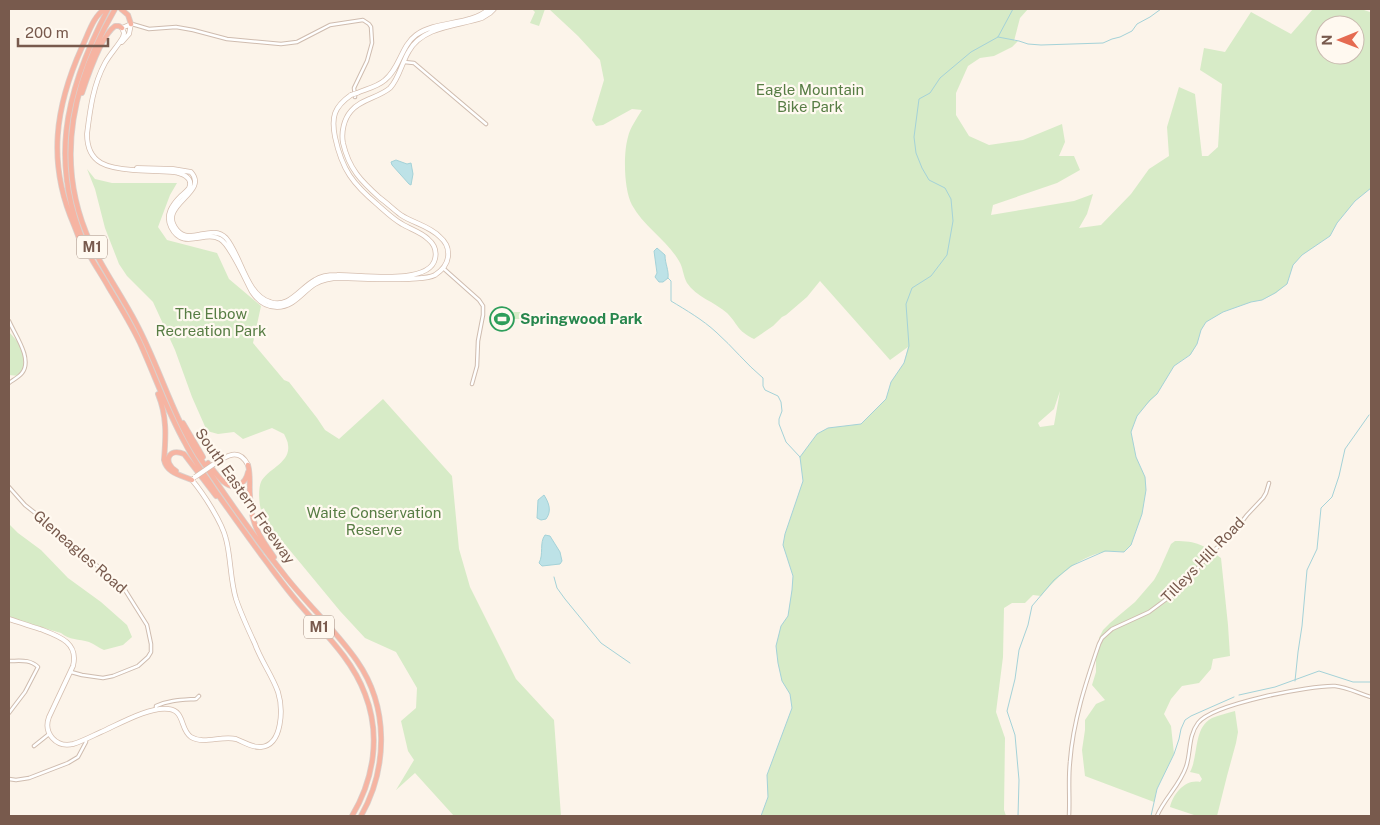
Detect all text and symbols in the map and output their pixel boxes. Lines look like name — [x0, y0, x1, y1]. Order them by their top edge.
scale bar — [18, 15, 108, 47]
north arrow — [1315, 15, 1365, 65]
text: 200 m — [25, 24, 69, 41]
text: N — [1319, 35, 1335, 46]
park label: Eagle Mountain Bike Park — [756, 81, 864, 115]
road number: M1 — [77, 236, 107, 258]
park label: The Elbow Recreation Park — [156, 305, 266, 339]
sports icon: Springwood Park — [489, 306, 515, 332]
place label: Springwood Park — [520, 310, 643, 327]
street label: South Eastern Freeway — [192, 425, 299, 567]
park label: Waite Conservation Reserve — [307, 504, 441, 538]
street label: Gleneagles Road — [30, 507, 130, 597]
street label: Tilleys Hill Road — [1158, 513, 1248, 606]
road number: M1 — [304, 616, 334, 638]

